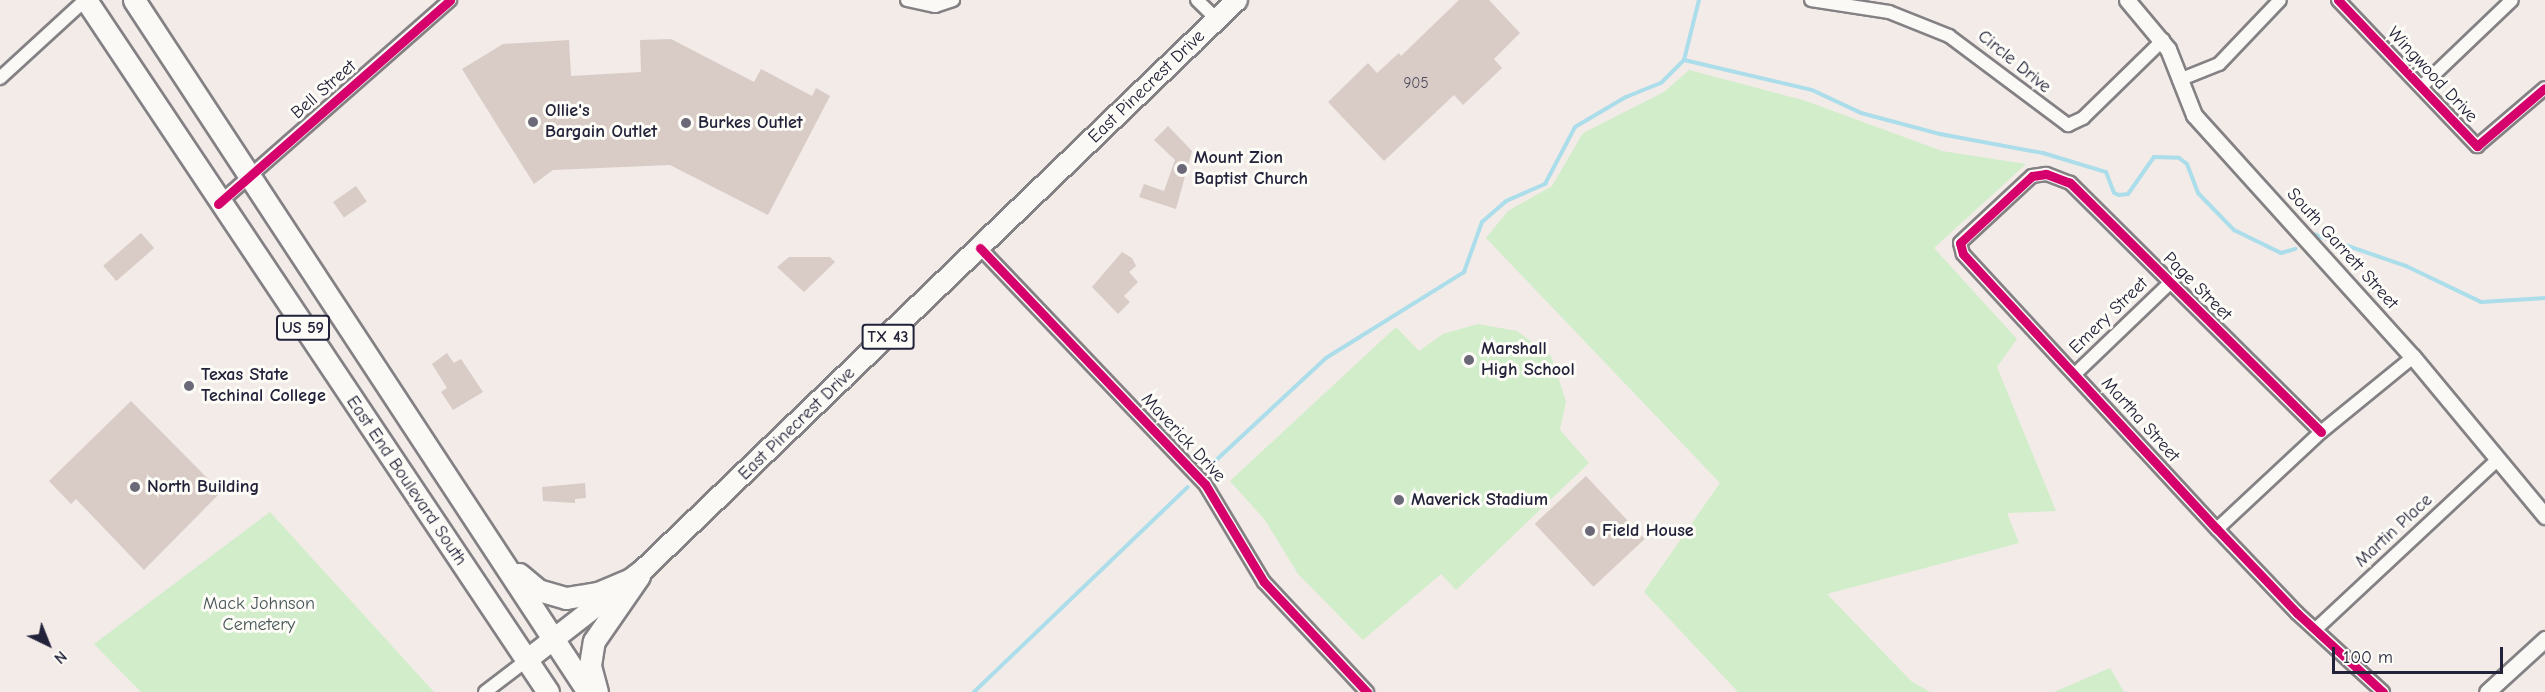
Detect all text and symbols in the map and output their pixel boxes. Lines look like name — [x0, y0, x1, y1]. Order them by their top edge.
street label: Wingwood Drive — [2382, 23, 2482, 127]
street label: East Pinecrest Drive — [1084, 26, 1210, 148]
street label: Circle Drive — [1973, 26, 2055, 98]
street label: Bell Street — [287, 56, 361, 124]
house number: 905 — [1403, 75, 1429, 93]
place label: Ollie's Bargain Outlet — [545, 101, 657, 144]
place label: Burkes Outlet — [698, 112, 803, 134]
marker: Ollie's Bargain Outlet — [526, 115, 540, 129]
marker: Burkes Outlet — [679, 116, 693, 130]
place label: Mount Zion Baptist Church — [1194, 148, 1308, 190]
marker: Mount Zion Baptist Church — [1175, 162, 1189, 176]
street label: South Garrett Street — [2282, 184, 2402, 314]
street label: Page Street — [2158, 248, 2236, 326]
street label: Emery Street — [2065, 273, 2153, 359]
road number: US 59 — [276, 315, 330, 341]
road number: TX 43 — [861, 324, 915, 350]
place label: Marshall High School — [1481, 339, 1575, 382]
marker: Marshall High School — [1462, 353, 1476, 367]
street label: East Pinecrest Drive — [734, 363, 860, 485]
place label: Texas State Techinal College — [201, 365, 326, 407]
street label: Martha Street — [2096, 373, 2184, 467]
marker: Texas State Techinal College — [182, 379, 196, 393]
street label: Maverick Drive — [1136, 389, 1230, 487]
street label: East End Boulevard South — [341, 392, 471, 570]
place label: North Building — [147, 476, 259, 498]
marker: North Building — [128, 480, 142, 494]
place label: Maverick Stadium — [1411, 489, 1548, 511]
street label: Martin Place — [2351, 490, 2437, 572]
marker: Maverick Stadium — [1392, 493, 1406, 507]
place label: Field House — [1602, 520, 1694, 542]
marker: Field House — [1583, 524, 1597, 538]
park label: Mack Johnson Cemetery — [203, 594, 315, 636]
north arrow — [18, 614, 78, 674]
scale bar — [2335, 635, 2506, 673]
text: N — [50, 647, 70, 667]
text: 100 m — [2343, 647, 2393, 668]

